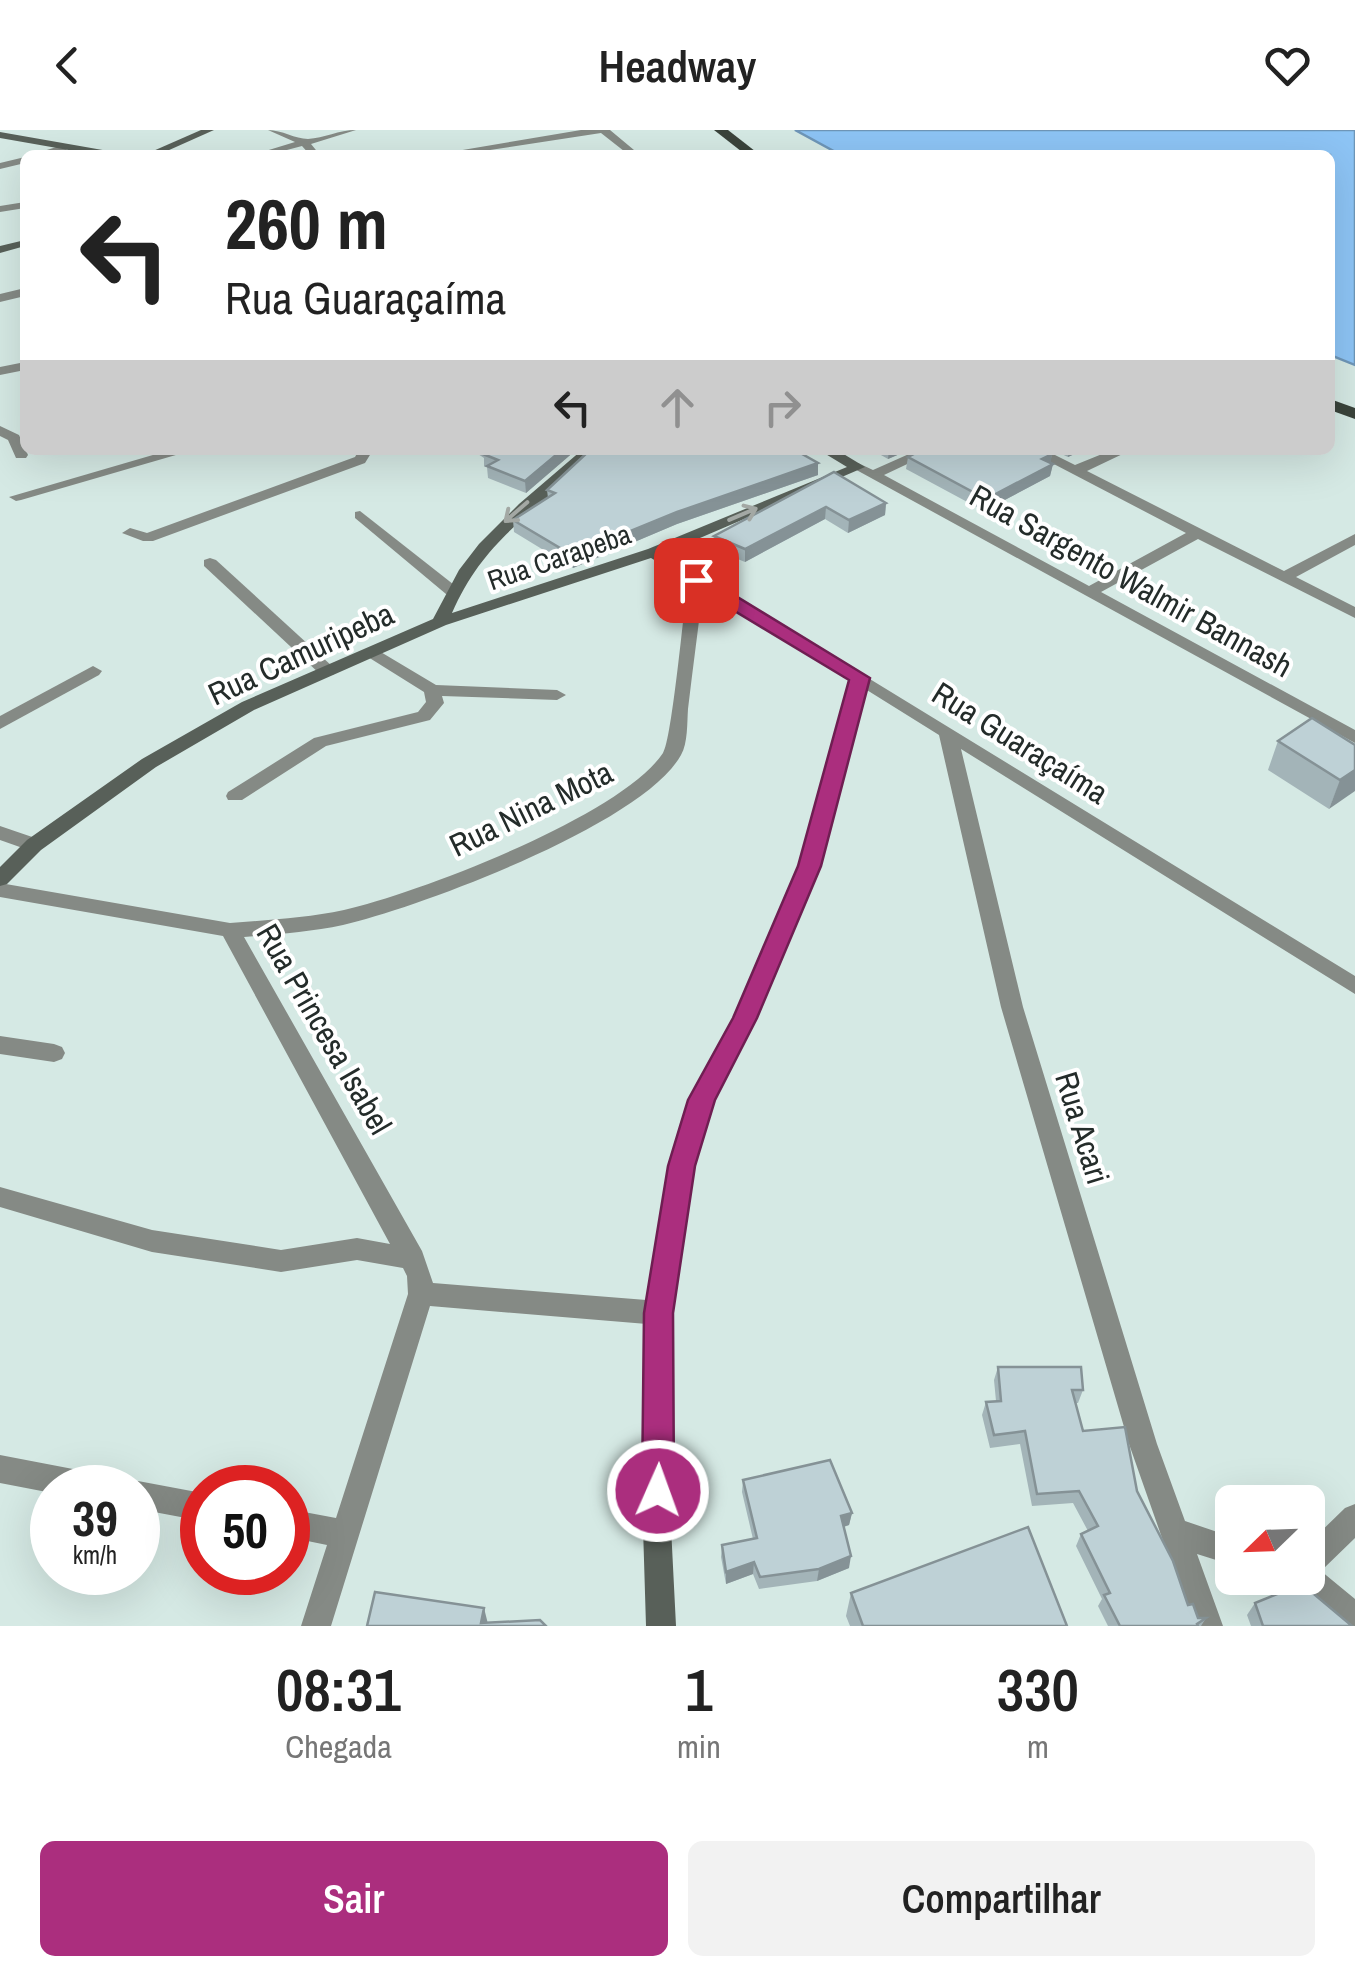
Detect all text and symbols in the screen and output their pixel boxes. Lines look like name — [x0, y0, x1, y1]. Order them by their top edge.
text: Headway — [599, 35, 756, 96]
icon: back — [40, 38, 95, 93]
icon: heart — [1260, 38, 1315, 93]
text: 260 m — [225, 177, 388, 271]
icon: left — [60, 190, 190, 320]
text: Rua Guaraçaíma — [225, 267, 506, 328]
icon: left — [545, 380, 600, 435]
icon: ahead — [650, 380, 705, 435]
icon: right — [755, 380, 810, 435]
street label: Rua Sargento Walmir Bannash — [962, 474, 1300, 687]
one-way arrow — [504, 501, 530, 523]
one-way arrow — [727, 504, 758, 522]
street label: Rua Carapeba — [482, 515, 636, 599]
pin — [654, 538, 739, 623]
icon: arrive — [669, 553, 724, 608]
street label: Rua Camuripeba — [201, 592, 401, 715]
street label: Rua Guaraçaíma — [924, 671, 1117, 814]
street label: Rua Nina Mota — [442, 750, 620, 867]
street label: Rua Princesa Isabel — [247, 916, 402, 1142]
street label: Rua Acari — [1045, 1066, 1120, 1189]
position arrow — [606, 1439, 710, 1543]
speed limit sign: 50 — [180, 1465, 310, 1595]
text: 39 — [72, 1484, 118, 1552]
north arrow — [1215, 1485, 1325, 1595]
map controls — [1215, 1485, 1325, 1595]
text: km/h — [73, 1538, 117, 1572]
text: 08:31 — [276, 1649, 401, 1730]
text: 1 — [685, 1649, 713, 1730]
text: 330 — [997, 1649, 1079, 1730]
text: Chegada — [285, 1725, 392, 1768]
text: min — [677, 1725, 721, 1768]
text: m — [1027, 1725, 1049, 1768]
button: Sair — [40, 1841, 668, 1956]
button: Compartilhar — [688, 1841, 1315, 1956]

